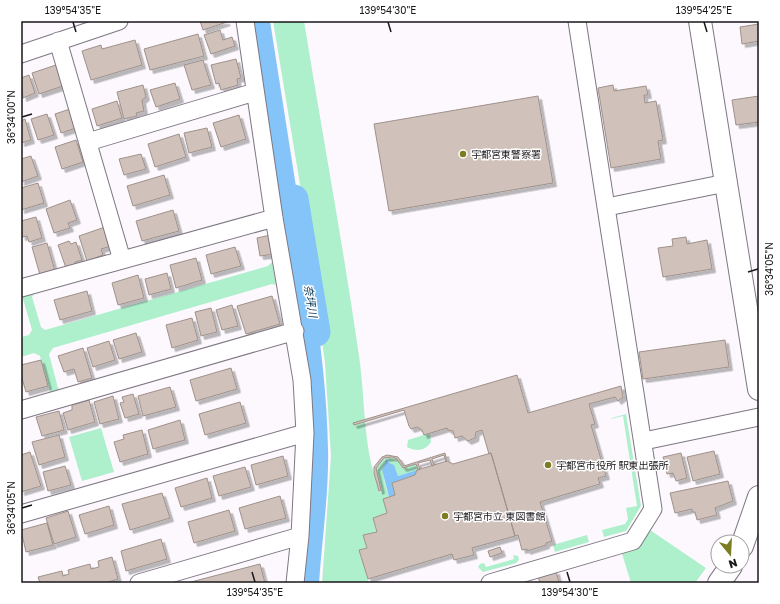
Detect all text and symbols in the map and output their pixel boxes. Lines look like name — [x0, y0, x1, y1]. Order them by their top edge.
text: 139°54'35"E — [45, 4, 101, 16]
text: 139°54'30"E — [360, 4, 416, 16]
text: 139°54'25"E — [676, 4, 732, 16]
text: 36°34'00"N — [5, 90, 17, 144]
place label: 宇都宮東警察署 — [471, 148, 541, 160]
marker: 宇都宮東警察署 — [458, 149, 468, 159]
text: 36°34'05"N — [763, 242, 775, 296]
water label: 奈坪川 — [302, 284, 320, 319]
place label: 宇都宮市役所 駅東出張所 — [556, 459, 669, 471]
marker: 宇都宮市役所 駅東出張所 — [543, 460, 553, 470]
text: 36°34'05"N — [5, 481, 17, 535]
place label: 宇都宮市立 東図書館 — [453, 510, 546, 522]
marker: 宇都宮市立 東図書館 — [440, 511, 450, 521]
north arrow — [710, 534, 750, 574]
text: N — [727, 557, 739, 571]
text: 139°54'35"E — [227, 586, 283, 598]
text: 139°54'30"E — [542, 586, 598, 598]

